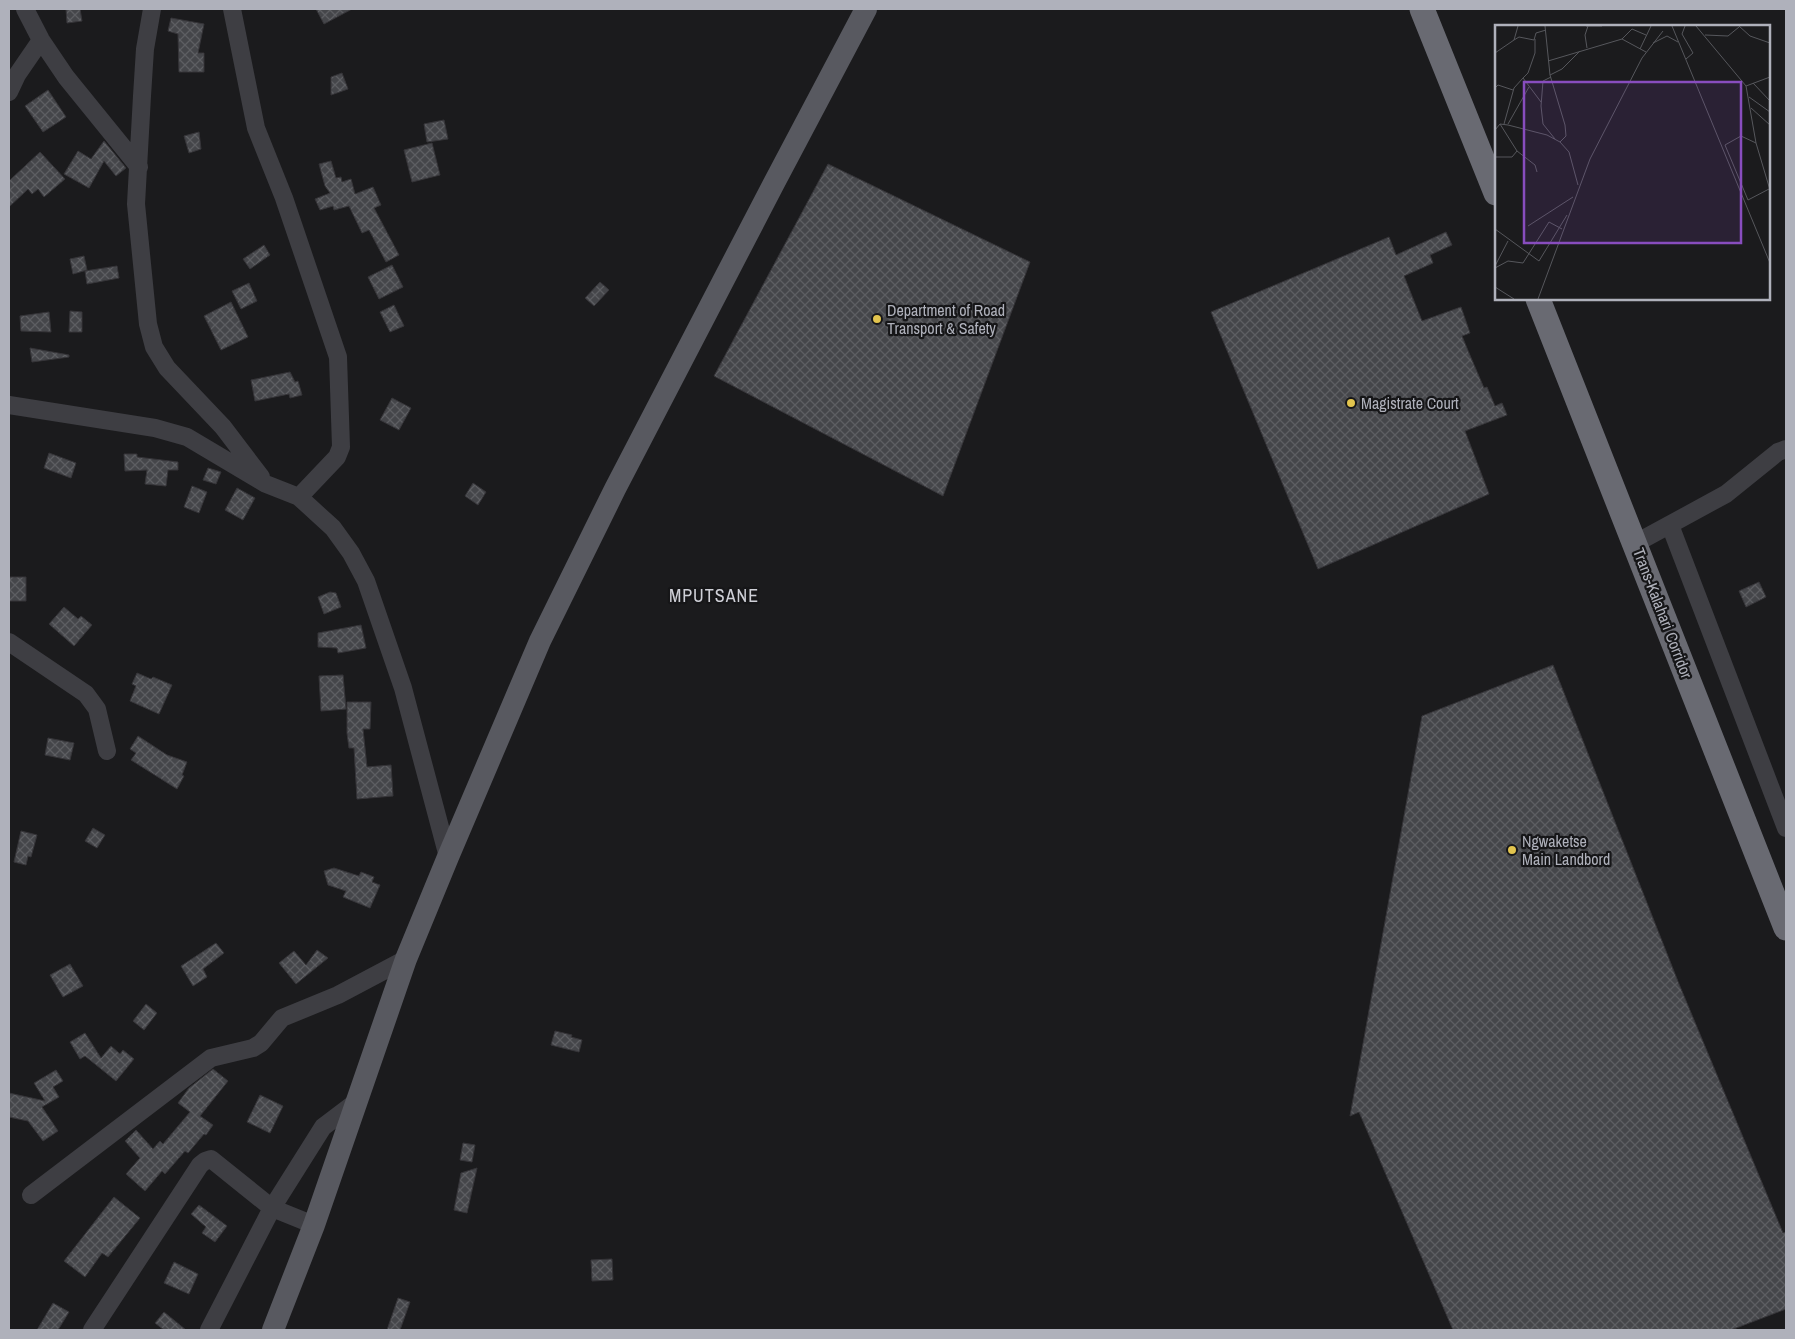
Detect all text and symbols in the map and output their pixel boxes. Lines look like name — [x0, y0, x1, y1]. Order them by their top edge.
inset map — [1495, 25, 1770, 300]
place label: Department of Road Transport & Safety — [887, 299, 1005, 339]
marker: Department of Road Transport & Safety — [871, 313, 883, 325]
place label: Magistrate Court — [1361, 392, 1459, 414]
marker: Magistrate Court — [1345, 397, 1357, 409]
street label: Trans-Kalahari Corridor — [1628, 545, 1698, 682]
district label: MPUTSANE — [669, 583, 759, 608]
place label: Ngwaketse Main Landbord — [1522, 830, 1610, 870]
marker: Ngwaketse Main Landbord — [1506, 844, 1518, 856]

